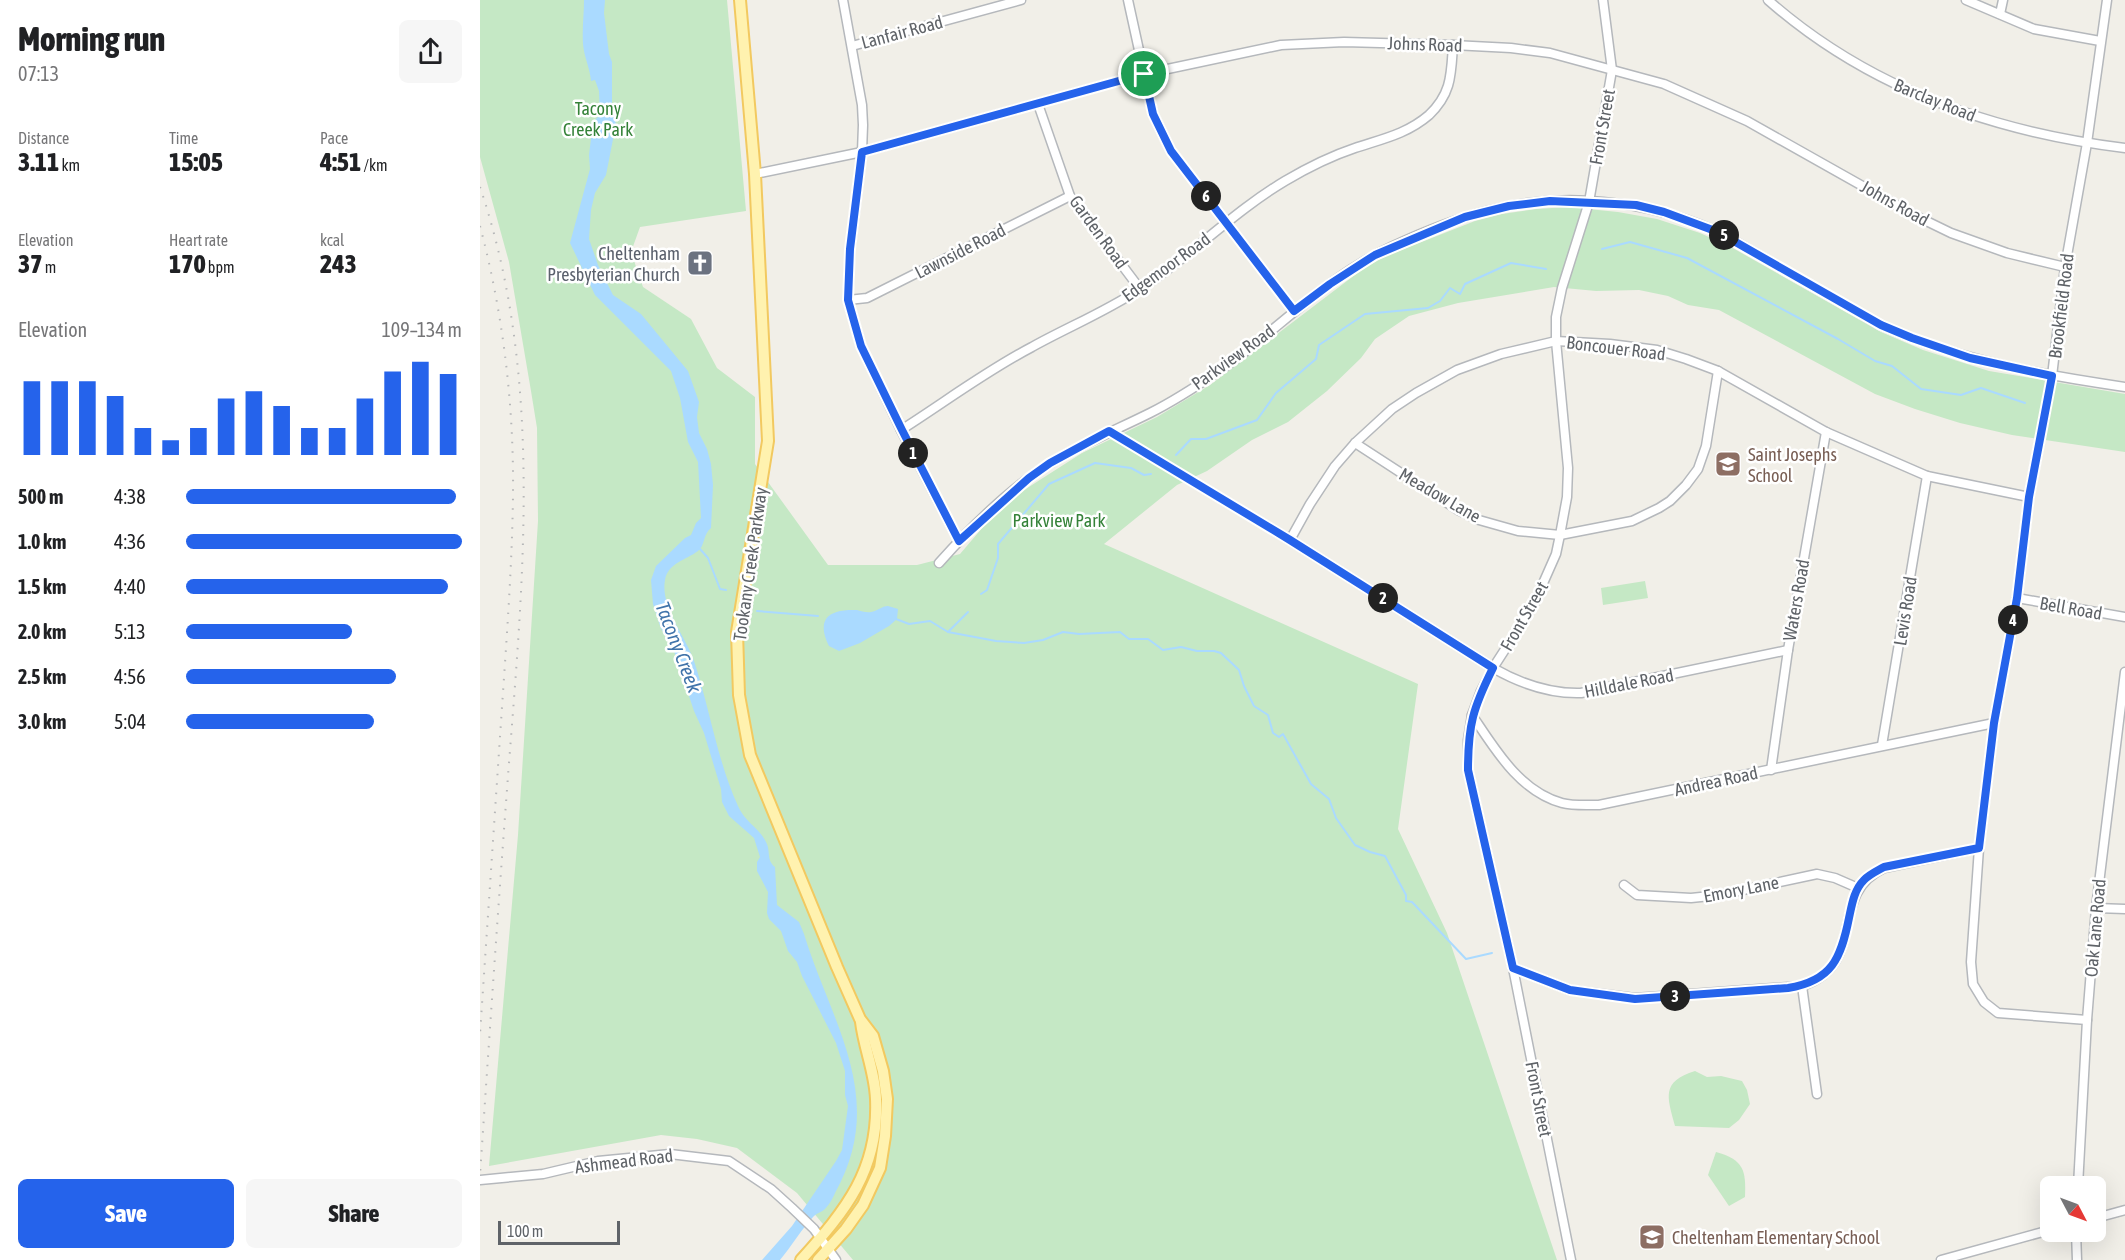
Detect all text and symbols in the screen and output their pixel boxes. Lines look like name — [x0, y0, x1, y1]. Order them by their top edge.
street label: Lanfair Road — [859, 11, 945, 53]
text: Morning run — [18, 20, 165, 58]
button: share — [399, 20, 462, 83]
street label: Johns Road — [1387, 32, 1463, 56]
pin — [1118, 48, 1169, 99]
icon: arrive — [1127, 57, 1160, 90]
text: 07:13 — [18, 62, 59, 85]
street label: Barclay Road — [1891, 74, 1979, 126]
street label: Front Street — [1585, 87, 1619, 167]
park label: Tacony Creek Park — [563, 98, 633, 140]
text: Distance — [18, 129, 69, 147]
text: Time — [169, 129, 198, 147]
text: Pace — [320, 129, 348, 147]
text: 3.11 — [18, 147, 59, 177]
text: 15:05 — [169, 147, 223, 177]
text: 4:51 — [320, 147, 361, 177]
text: km — [59, 156, 80, 174]
text: /km — [361, 156, 387, 174]
street label: Johns Road — [1857, 176, 1933, 230]
pin: 6 — [1191, 181, 1221, 211]
text: 6 — [1202, 187, 1210, 205]
street label: Garden Road — [1065, 191, 1133, 273]
street label: Lawnside Road — [911, 219, 1009, 283]
pin: 5 — [1709, 220, 1739, 250]
text: 5 — [1720, 226, 1728, 244]
street label: Edgemoor Road — [1118, 228, 1214, 306]
text: Elevation — [18, 231, 73, 249]
text: Heart rate — [169, 231, 228, 249]
text: kcal — [320, 231, 344, 249]
place label: Cheltenham Presbyterian Church — [547, 243, 680, 285]
church icon: Cheltenham Presbyterian Church — [685, 248, 715, 278]
text: 37 — [18, 249, 42, 279]
text: 170 — [169, 249, 206, 279]
text: 243 — [320, 249, 357, 279]
street label: Brookfield Road — [2044, 252, 2078, 360]
text: m — [42, 258, 56, 276]
text: bpm — [206, 258, 235, 276]
text: Elevation — [18, 318, 87, 341]
text: 109–134 m — [381, 318, 462, 341]
street label: Parkview Road — [1188, 320, 1278, 394]
street label: Boncouer Road — [1565, 331, 1667, 365]
pin: 1 — [898, 438, 928, 468]
text: 1 — [909, 444, 917, 462]
place label: Saint Josephs School — [1748, 444, 1837, 486]
school or university icon: Saint Josephs School — [1713, 449, 1743, 479]
street label: Meadow Lane — [1395, 463, 1485, 527]
text: 500 m — [18, 485, 63, 508]
text: 4:38 — [114, 485, 146, 508]
street label: Tookany Creek Parkway — [729, 486, 771, 642]
park label: Parkview Park — [1013, 510, 1106, 531]
text: 1.0 km — [18, 530, 66, 553]
text: 4:36 — [114, 530, 146, 553]
street label: Waters Road — [1778, 558, 1814, 642]
text: 1.5 km — [18, 575, 66, 598]
text: 4:40 — [114, 575, 146, 598]
street label: Levis Road — [1889, 575, 1921, 647]
street label: Front Street — [1496, 578, 1552, 654]
pin: 2 — [1368, 583, 1398, 613]
text: 2 — [1379, 589, 1387, 607]
street label: Bell Road — [2038, 592, 2104, 624]
water label: Tacony Creek — [651, 598, 707, 696]
pin: 4 — [1998, 605, 2028, 635]
text: 4 — [2009, 611, 2017, 629]
text: 2.0 km — [18, 620, 66, 643]
text: 5:13 — [114, 620, 146, 643]
street label: Hilldale Road — [1583, 664, 1675, 702]
text: 2.5 km — [18, 665, 66, 688]
text: 4:56 — [114, 665, 146, 688]
text: 3.0 km — [18, 710, 66, 733]
text: 5:04 — [114, 710, 146, 733]
street label: Andrea Road — [1672, 762, 1760, 800]
street label: Emory Lane — [1701, 871, 1781, 907]
street label: Oak Lane Road — [2080, 878, 2110, 978]
pin: 3 — [1660, 981, 1690, 1011]
text: 3 — [1671, 987, 1679, 1005]
street label: Front Street — [1521, 1059, 1557, 1139]
street label: Ashmead Road — [574, 1145, 674, 1177]
north arrow — [2040, 1176, 2106, 1242]
map controls — [2040, 1176, 2106, 1242]
button: Save — [18, 1179, 234, 1248]
button: Share — [246, 1179, 462, 1248]
scale bar — [498, 1218, 620, 1246]
text: 100 m — [507, 1222, 543, 1240]
school or university icon: Cheltenham Elementary School — [1637, 1222, 1667, 1252]
place label: Cheltenham Elementary School — [1672, 1227, 1880, 1248]

